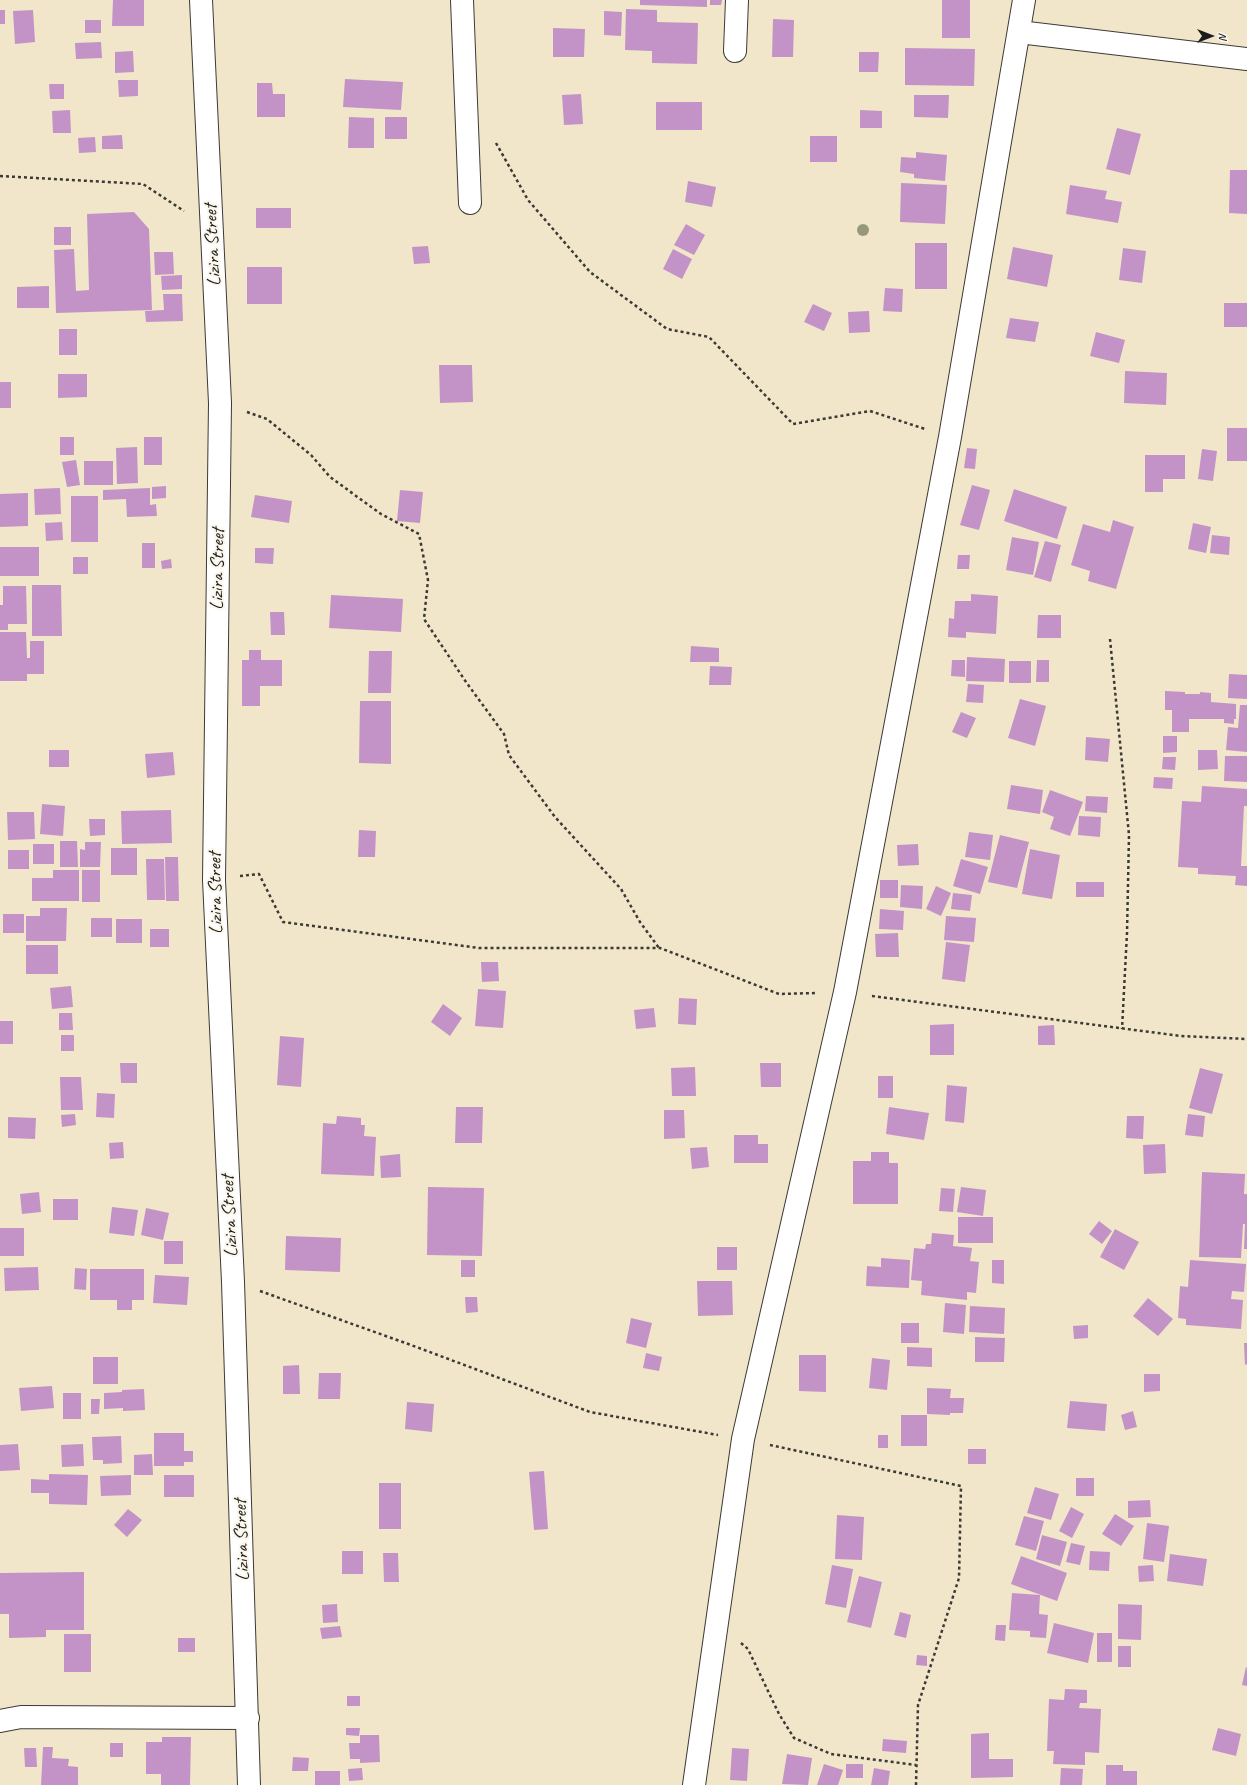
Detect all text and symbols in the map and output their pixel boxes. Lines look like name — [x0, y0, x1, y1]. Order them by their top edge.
north arrow — [1191, 16, 1231, 56]
text: N — [1216, 33, 1230, 39]
street label: Lizira Street — [199, 203, 227, 287]
street label: Lizira Street — [206, 528, 230, 610]
street label: Lizira Street — [204, 852, 228, 934]
street label: Lizira Street — [216, 1174, 244, 1258]
street label: Lizira Street — [229, 1499, 255, 1581]

